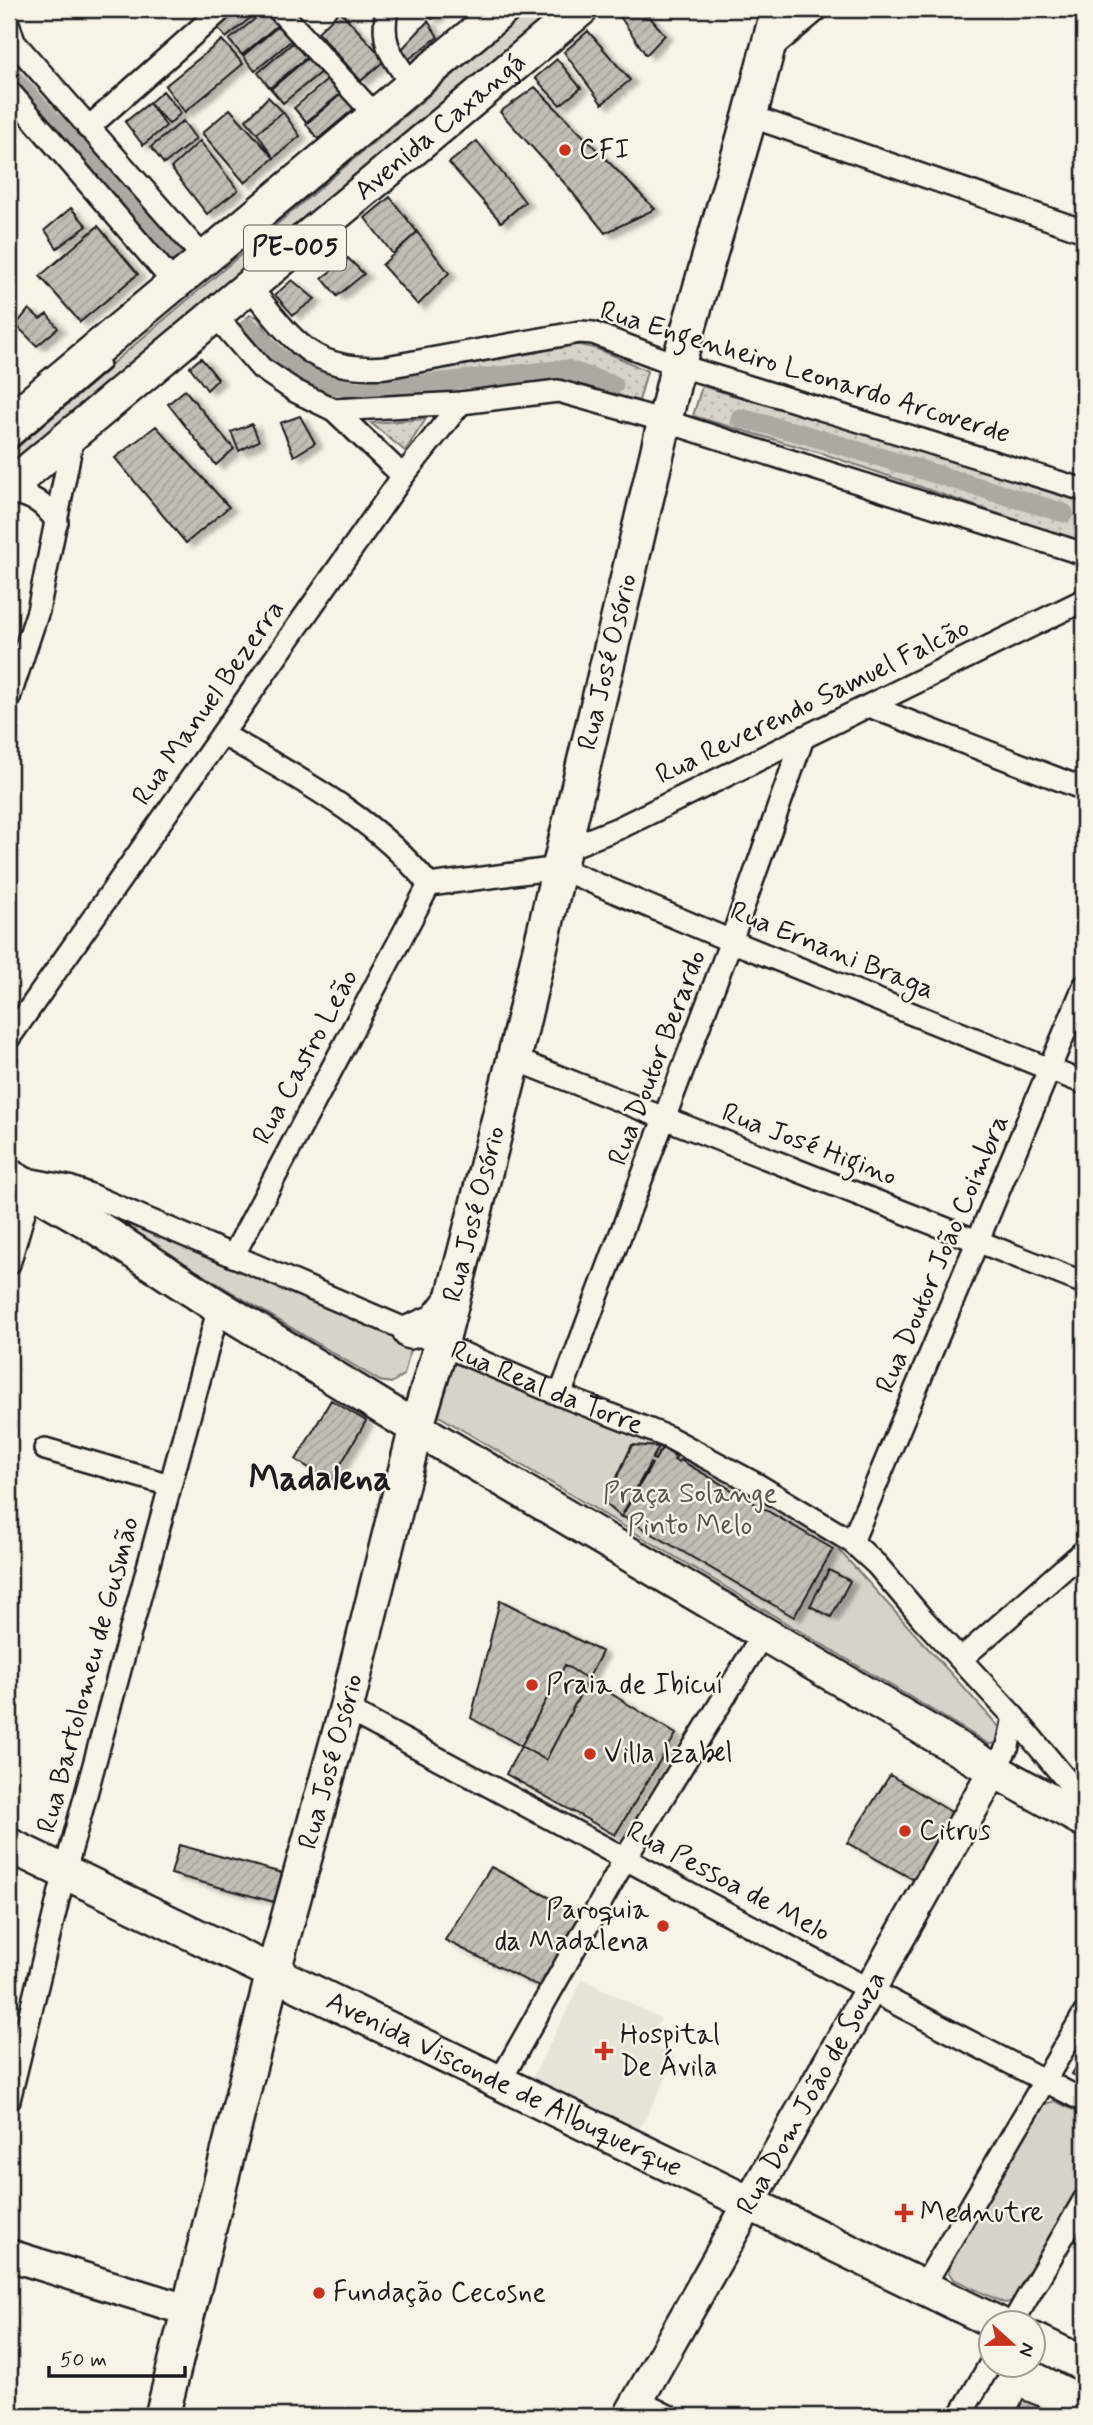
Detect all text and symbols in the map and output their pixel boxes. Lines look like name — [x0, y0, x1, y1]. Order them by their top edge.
street label: Avenida Caxangá — [346, 44, 534, 209]
place label: CFI — [579, 132, 629, 169]
marker: CFI — [557, 142, 573, 158]
road number: PE-005 — [244, 226, 346, 270]
street label: Rua Engenheiro Leonardo Arcoverde — [594, 293, 1015, 456]
street label: Rua José Osório — [569, 570, 647, 754]
street label: Rua Manuel Bezerra — [124, 593, 294, 813]
street label: Rua Reverendo Samuel Falcão — [650, 610, 976, 794]
street label: Rua Ernani Braga — [723, 893, 940, 1011]
street label: Rua Doutor Berardo — [600, 945, 716, 1171]
street label: Rua Castro Leão — [244, 963, 368, 1151]
street label: Rua José Higino — [715, 1095, 902, 1198]
street label: Rua Doutor João Coimbra — [868, 1109, 1018, 1399]
street label: Rua José Osório — [434, 1122, 515, 1306]
street label: Rua Real da Torre — [445, 1332, 648, 1444]
district label: Madalena — [249, 1456, 391, 1502]
park label: Praça Solange Pinto Melo — [603, 1476, 777, 1545]
street label: Rua Bartolomeu de Gusmão — [29, 1513, 149, 1837]
place label: Praia de Ibicuí — [546, 1667, 723, 1704]
street label: Rua José Osório — [290, 1670, 373, 1853]
marker: Praia de Ibicuí — [524, 1677, 540, 1693]
place label: Villa Izabel — [604, 1736, 733, 1773]
marker: Villa Izabel — [582, 1746, 598, 1762]
street label: Rua Pessoa de Melo — [619, 1813, 837, 1951]
place label: Citrus — [919, 1813, 991, 1850]
marker: Citrus — [897, 1823, 913, 1839]
place label: Paroquia da Madalena — [495, 1892, 649, 1961]
marker: Paroquia da Madalena — [655, 1918, 671, 1934]
street label: Rua Dom João de Souza — [728, 1964, 895, 2222]
street label: Avenida Visconde de Albuquerque — [320, 1983, 688, 2186]
place label: Hospital De Ávila — [620, 2017, 720, 2086]
marker: Hospital De Ávila — [594, 2041, 614, 2061]
place label: Mednutre — [920, 2195, 1043, 2232]
marker: Mednutre — [894, 2203, 914, 2223]
place label: Fundação Cecosne — [333, 2275, 546, 2312]
marker: Fundação Cecosne — [311, 2285, 327, 2301]
north arrow — [978, 2310, 1048, 2380]
scale bar — [49, 2334, 186, 2378]
text: N — [1013, 2339, 1040, 2360]
text: 50 m — [60, 2346, 107, 2374]

